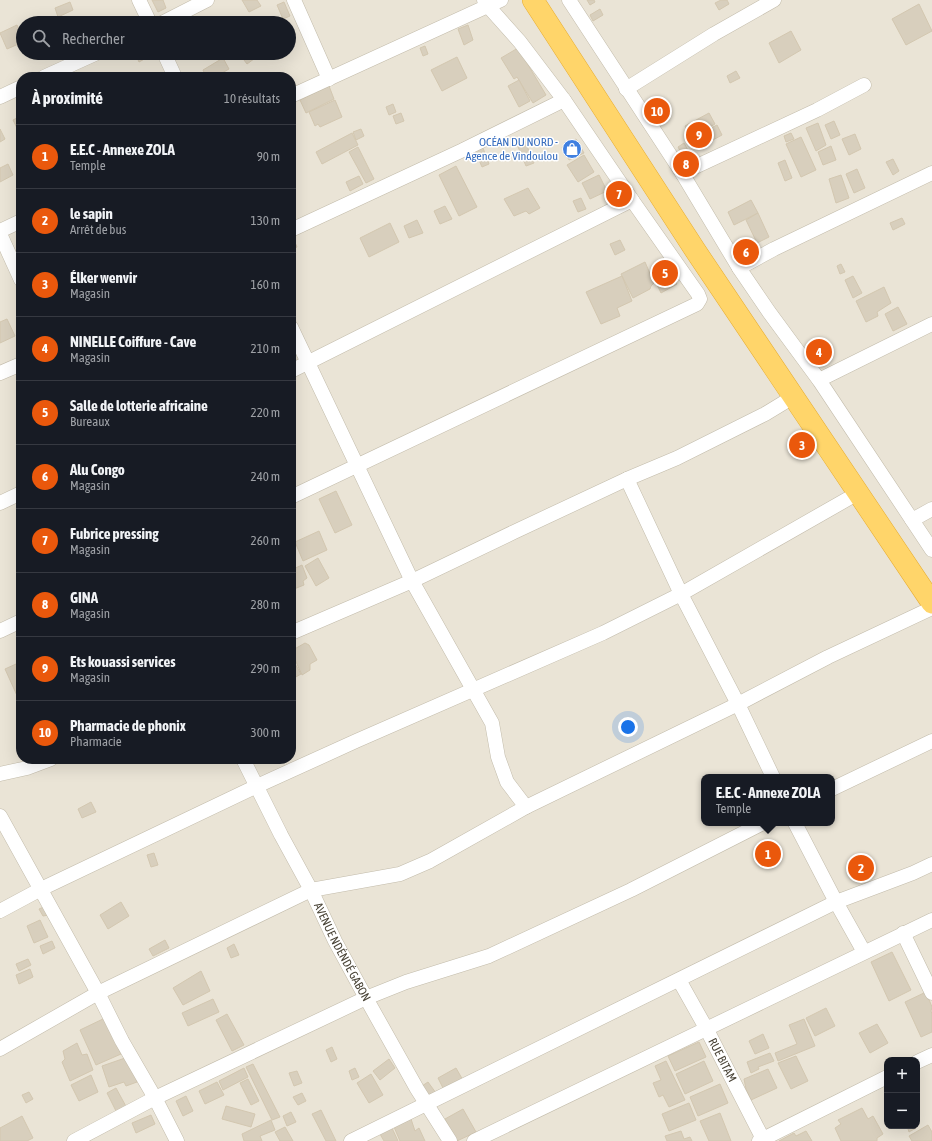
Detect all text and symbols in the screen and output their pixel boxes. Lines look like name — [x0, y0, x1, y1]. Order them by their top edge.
search box — [16, 16, 296, 60]
icon: search — [30, 27, 52, 49]
text: Rechercher — [62, 30, 124, 47]
text: À proximité — [32, 88, 103, 108]
text: 10 résultats — [224, 91, 280, 106]
pin: 10 — [644, 96, 670, 126]
pin: 9 — [686, 120, 712, 150]
place label: OCÉAN DU NORD - Agence de Vindoulou — [466, 135, 558, 163]
shop icon: OCÉAN DU NORD - Agence de Vindoulou — [561, 138, 583, 160]
text: E.E.C - Annexe ZOLA — [70, 141, 175, 158]
text: 1 — [42, 149, 48, 164]
text: 90 m — [257, 149, 280, 164]
pin: 8 — [673, 149, 699, 179]
text: Temple — [70, 158, 106, 173]
pin: 7 — [606, 179, 632, 209]
text: le sapin — [70, 205, 113, 222]
text: 2 — [42, 213, 48, 228]
text: 130 m — [251, 213, 280, 228]
text: Arrêt de bus — [70, 222, 126, 237]
pin: 6 — [733, 237, 759, 267]
pin: 5 — [652, 258, 678, 288]
text: Élker wenvir — [70, 269, 137, 286]
text: 3 — [42, 277, 48, 292]
text: 160 m — [251, 277, 280, 292]
text: Magasin — [70, 286, 110, 301]
text: NINELLE Coiffure - Cave — [70, 333, 196, 350]
pin: 4 — [806, 337, 832, 367]
text: 4 — [42, 341, 48, 356]
text: 210 m — [251, 341, 280, 356]
text: Magasin — [70, 350, 110, 365]
text: Salle de lotterie africaine — [70, 397, 208, 414]
text: 5 — [42, 405, 48, 420]
text: 220 m — [251, 405, 280, 420]
text: Bureaux — [70, 414, 110, 429]
pin: 3 — [789, 430, 815, 460]
text: Alu Congo — [70, 461, 125, 478]
text: 6 — [42, 469, 48, 484]
text: 240 m — [251, 469, 280, 484]
text: Magasin — [70, 478, 110, 493]
text: Fubrice pressing — [70, 525, 159, 542]
text: 7 — [42, 533, 48, 548]
text: 260 m — [251, 533, 280, 548]
text: Magasin — [70, 542, 110, 557]
text: GINA — [70, 589, 98, 606]
text: 8 — [42, 597, 48, 612]
text: 280 m — [251, 597, 280, 612]
text: Magasin — [70, 606, 110, 621]
text: Ets kouassi services — [70, 653, 176, 670]
text: 9 — [42, 661, 48, 676]
text: 290 m — [251, 661, 280, 676]
text: Magasin — [70, 670, 110, 685]
text: Pharmacie de phonix — [70, 717, 186, 734]
your location — [618, 717, 638, 737]
text: 10 — [39, 725, 51, 740]
text: 300 m — [251, 725, 280, 740]
text: Pharmacie — [70, 734, 122, 749]
popup — [701, 774, 835, 826]
text: E.E.C - Annexe ZOLA — [716, 784, 820, 801]
text: Temple — [716, 801, 751, 816]
pin: 1 — [755, 839, 781, 869]
pin: 2 — [848, 853, 874, 883]
street label: AVENUE NDÉNDÉ GABON — [311, 900, 373, 1004]
street label: RUE BITAM — [705, 1036, 739, 1084]
map controls — [884, 1057, 920, 1129]
button: + — [884, 1057, 920, 1093]
button: − — [884, 1093, 920, 1129]

